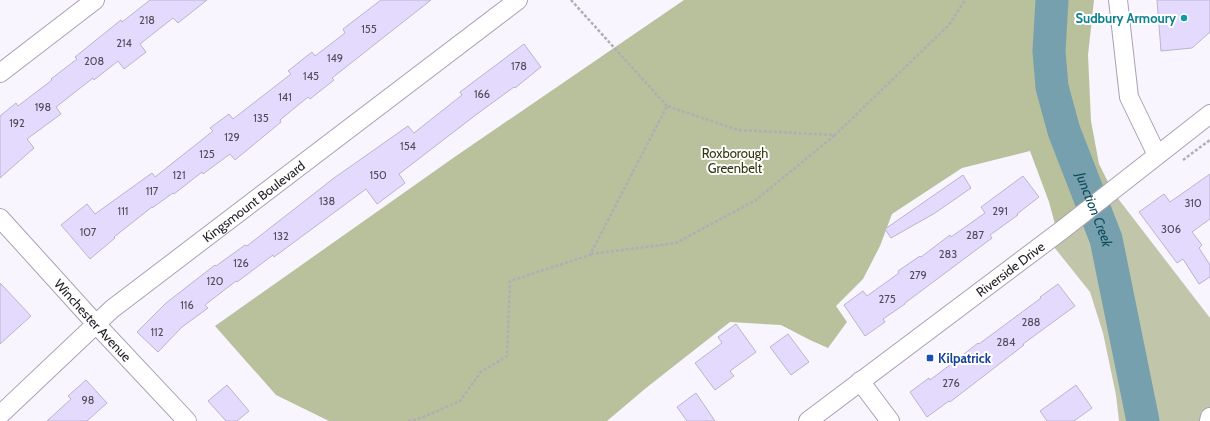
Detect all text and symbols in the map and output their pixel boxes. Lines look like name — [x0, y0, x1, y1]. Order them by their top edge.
place label: Sudbury Armoury — [1076, 10, 1176, 26]
house number: 218 — [139, 13, 155, 27]
marker: Sudbury Armoury — [1179, 13, 1189, 23]
house number: 155 — [361, 22, 377, 36]
house number: 214 — [116, 36, 132, 50]
house number: 149 — [327, 51, 343, 65]
house number: 208 — [84, 54, 104, 68]
house number: 178 — [511, 59, 527, 73]
house number: 145 — [303, 69, 319, 83]
house number: 166 — [474, 87, 490, 101]
house number: 141 — [278, 90, 292, 104]
house number: 198 — [35, 100, 51, 114]
house number: 135 — [253, 111, 269, 125]
house number: 192 — [9, 116, 25, 130]
house number: 129 — [224, 130, 240, 144]
house number: 154 — [400, 139, 417, 153]
park label: Roxborough Greenbelt — [702, 145, 768, 176]
house number: 125 — [199, 147, 215, 161]
street label: Kingsmount Boulevard — [199, 157, 308, 245]
water label: Junction Creek — [1071, 167, 1117, 249]
house number: 121 — [173, 168, 185, 182]
house number: 150 — [369, 168, 387, 182]
house number: 117 — [146, 184, 159, 198]
house number: 138 — [319, 194, 335, 208]
house number: 310 — [1184, 196, 1202, 210]
house number: 111 — [118, 204, 128, 218]
house number: 291 — [992, 204, 1008, 218]
house number: 306 — [1161, 222, 1181, 236]
house number: 107 — [80, 225, 97, 239]
house number: 287 — [966, 228, 984, 242]
house number: 132 — [273, 229, 289, 243]
street label: Riverside Drive — [973, 238, 1048, 300]
house number: 283 — [939, 247, 957, 261]
house number: 126 — [233, 256, 249, 270]
house number: 279 — [909, 268, 927, 282]
house number: 120 — [206, 274, 224, 288]
street label: Winchester Avenue — [51, 275, 135, 365]
house number: 275 — [878, 292, 896, 306]
house number: 116 — [180, 298, 194, 312]
house number: 288 — [1021, 315, 1041, 329]
house number: 112 — [151, 325, 164, 339]
house number: 284 — [997, 335, 1016, 349]
place label: Kilpatrick — [938, 350, 992, 366]
marker: Kilpatrick — [925, 353, 935, 363]
house number: 276 — [942, 376, 960, 390]
house number: 98 — [82, 393, 94, 407]

